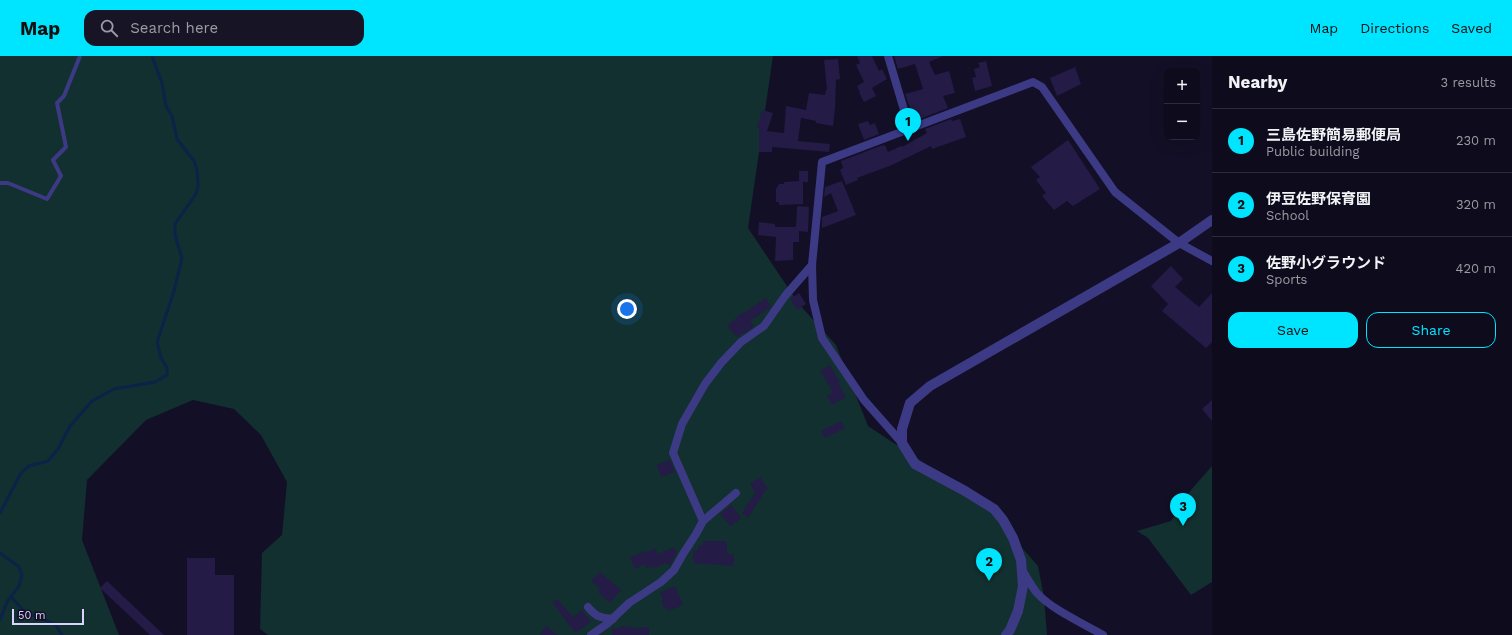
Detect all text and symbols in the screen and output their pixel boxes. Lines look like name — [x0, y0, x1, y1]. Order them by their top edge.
search box — [84, 10, 364, 46]
text: Map — [20, 17, 60, 40]
icon: search — [98, 17, 120, 39]
text: Search here — [130, 19, 218, 37]
text: Map — [1310, 20, 1338, 36]
text: Directions — [1360, 20, 1429, 36]
text: Saved — [1451, 20, 1492, 36]
map controls — [1164, 68, 1200, 140]
button: + — [1164, 68, 1200, 104]
text: Nearby — [1228, 72, 1287, 92]
text: 3 results — [1441, 75, 1496, 90]
button: − — [1164, 104, 1200, 140]
pin: 1 — [895, 108, 921, 141]
text: 三島佐野簡易郵便局 — [1266, 126, 1401, 144]
text: 1 — [1238, 133, 1244, 148]
text: 230 m — [1456, 133, 1496, 148]
text: Public building — [1266, 144, 1359, 159]
text: 伊豆佐野保育園 — [1266, 190, 1371, 208]
text: 2 — [1237, 197, 1245, 212]
text: 320 m — [1456, 197, 1496, 212]
text: School — [1266, 208, 1309, 223]
text: 佐野小グラウンド — [1266, 254, 1386, 272]
text: 3 — [1237, 261, 1245, 276]
text: 420 m — [1456, 261, 1496, 276]
text: Sports — [1266, 272, 1307, 287]
your location — [617, 299, 637, 319]
button: Save — [1228, 312, 1358, 348]
button: Share — [1366, 312, 1496, 348]
pin: 3 — [1170, 493, 1196, 526]
pin: 2 — [976, 548, 1002, 581]
scale bar — [12, 607, 84, 626]
text: 50 m — [18, 609, 45, 622]

